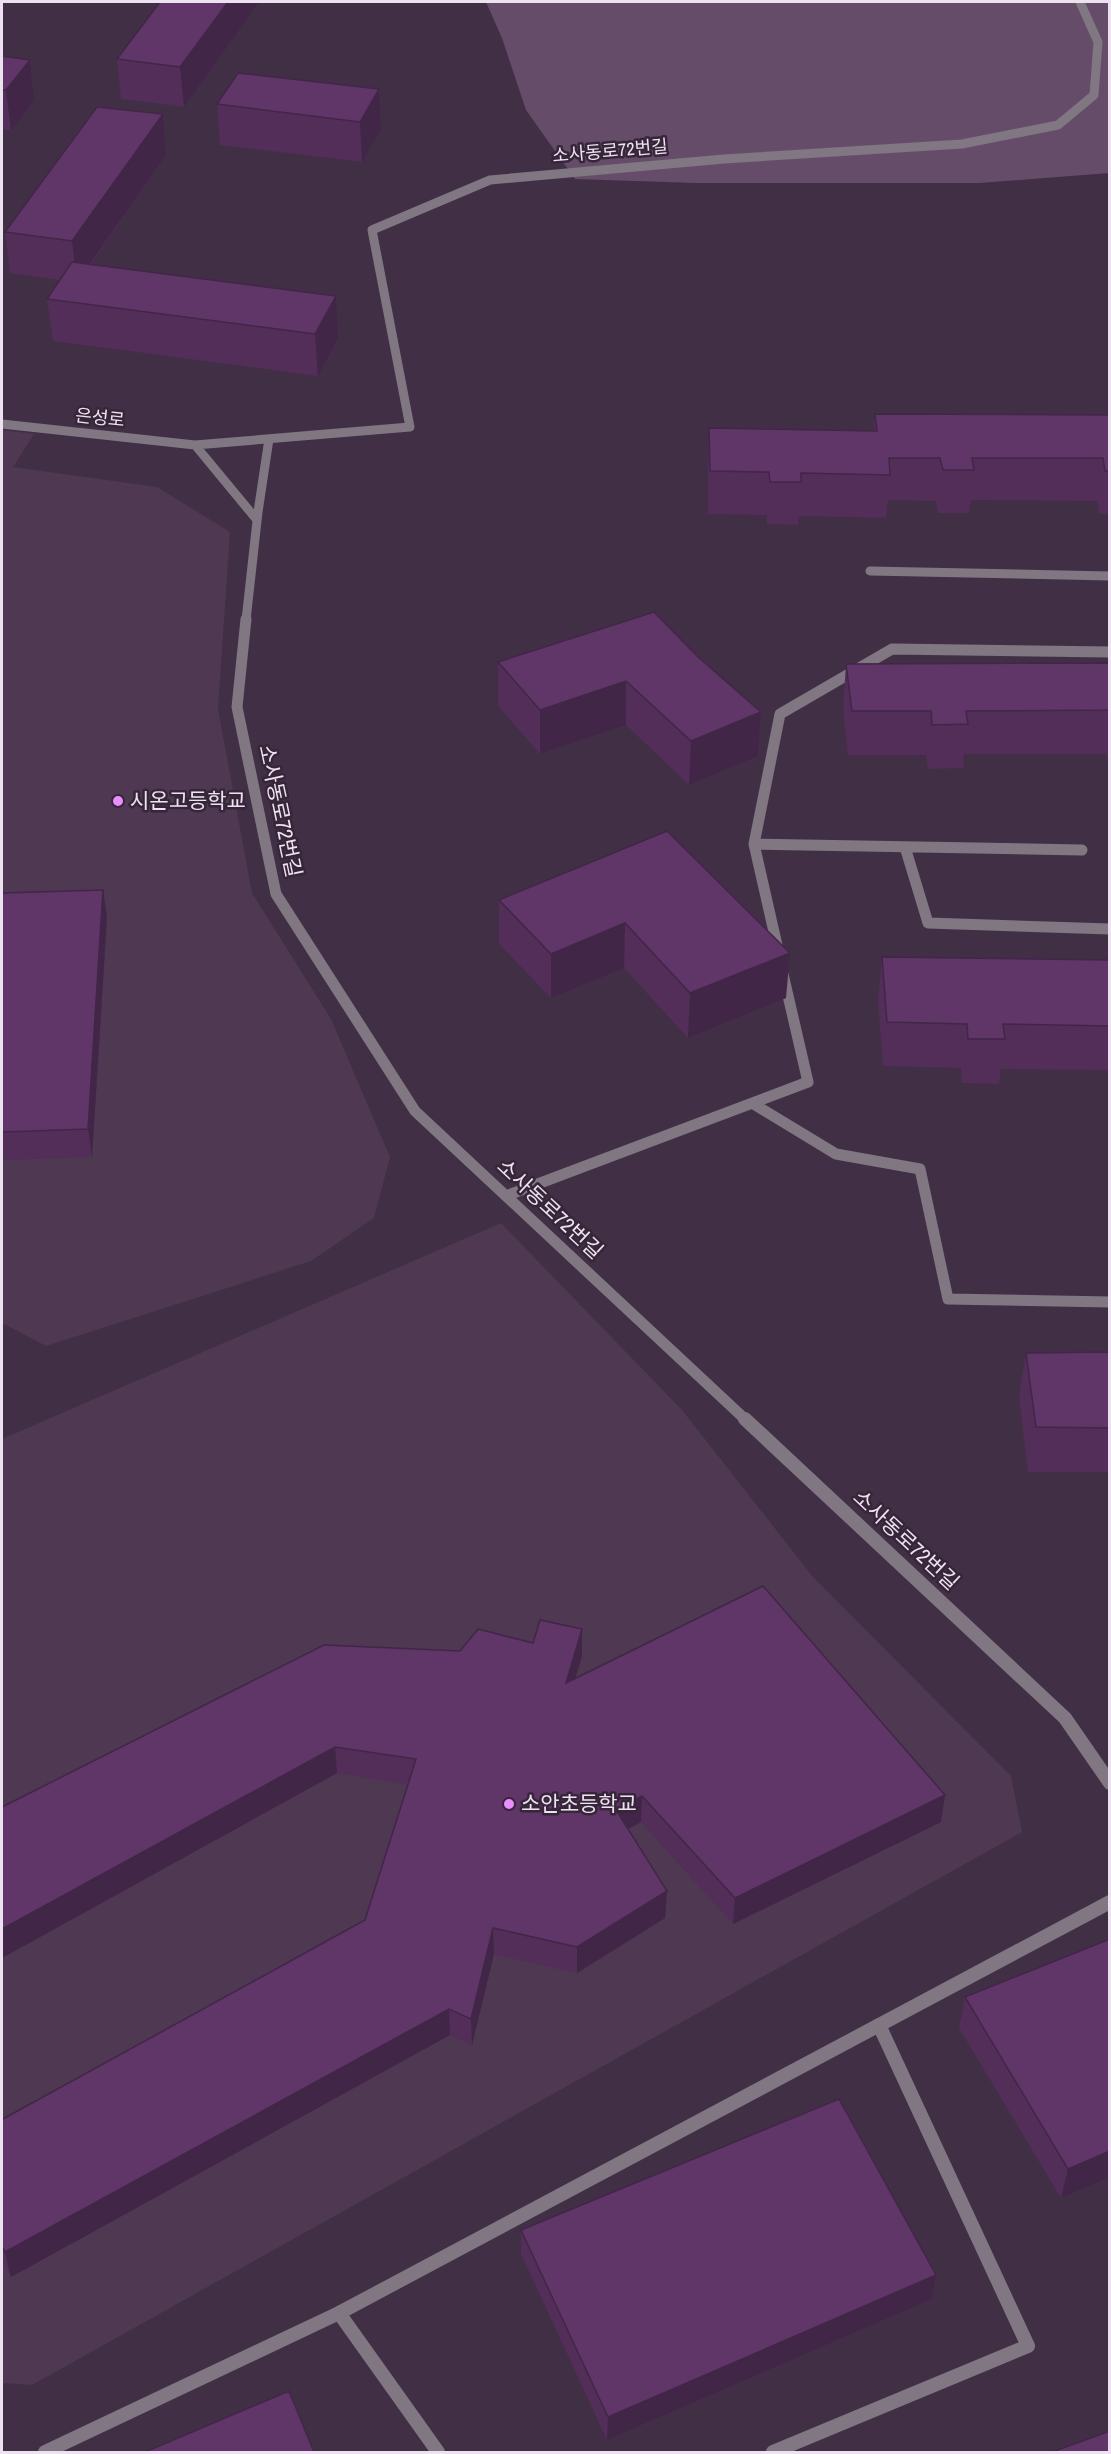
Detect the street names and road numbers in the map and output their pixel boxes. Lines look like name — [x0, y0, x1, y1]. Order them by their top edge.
street label: 소사동로72번길 — [551, 133, 669, 168]
street label: 은성로 — [74, 402, 126, 433]
street label: 소사동로72번길 — [252, 742, 309, 880]
street label: 소사동로72번길 — [491, 1152, 610, 1265]
street label: 소사동로72번길 — [847, 1483, 966, 1596]

